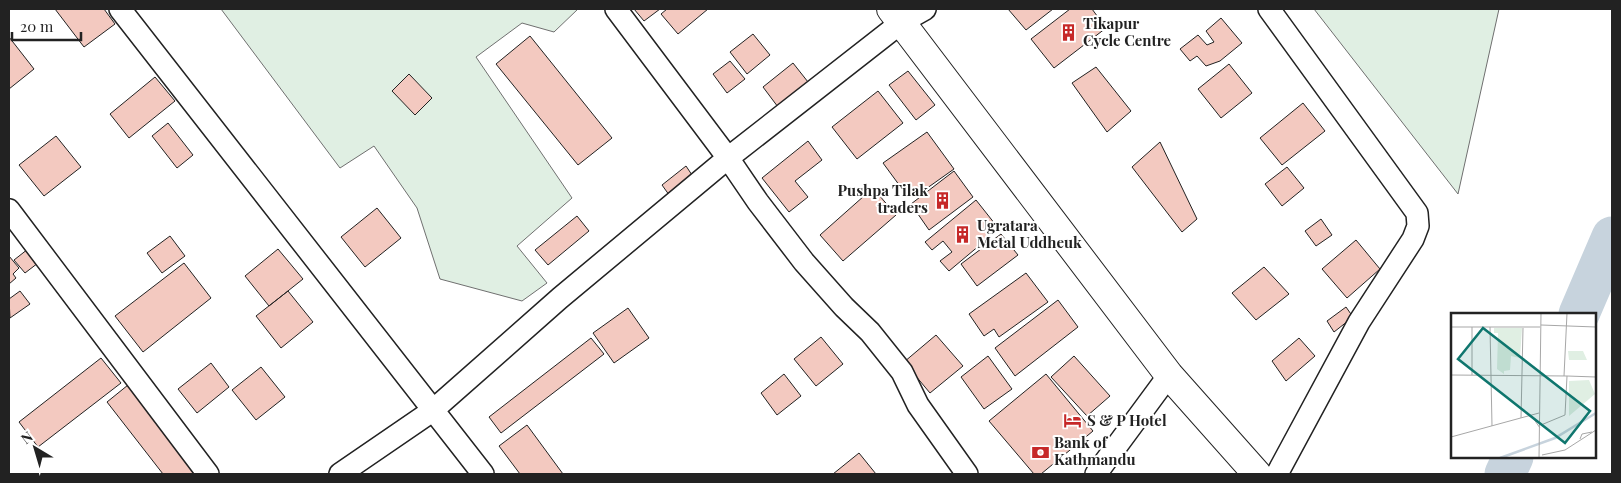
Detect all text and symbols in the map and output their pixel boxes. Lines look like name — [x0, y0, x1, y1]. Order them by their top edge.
scale bar — [12, 10, 81, 42]
place label: Tikapur Cycle Centre — [1083, 13, 1171, 50]
text: 20 m — [20, 16, 54, 36]
building icon: Tikapur Cycle Centre — [1059, 23, 1079, 43]
place label: Pushpa Tilak traders — [837, 180, 928, 217]
building icon: Pushpa Tilak traders — [932, 190, 952, 210]
place label: Ugratara Metal Uddheuk — [977, 215, 1082, 252]
building icon: Ugratara Metal Uddheuk — [953, 225, 973, 245]
inset map — [1451, 313, 1596, 458]
place label: S & P Hotel — [1087, 410, 1167, 430]
hotel icon: S & P Hotel — [1063, 411, 1083, 431]
north arrow — [10, 423, 60, 473]
text: N — [17, 427, 37, 448]
place label: Bank of Kathmandu — [1054, 432, 1136, 469]
bank icon: Bank of Kathmandu — [1030, 442, 1050, 462]

